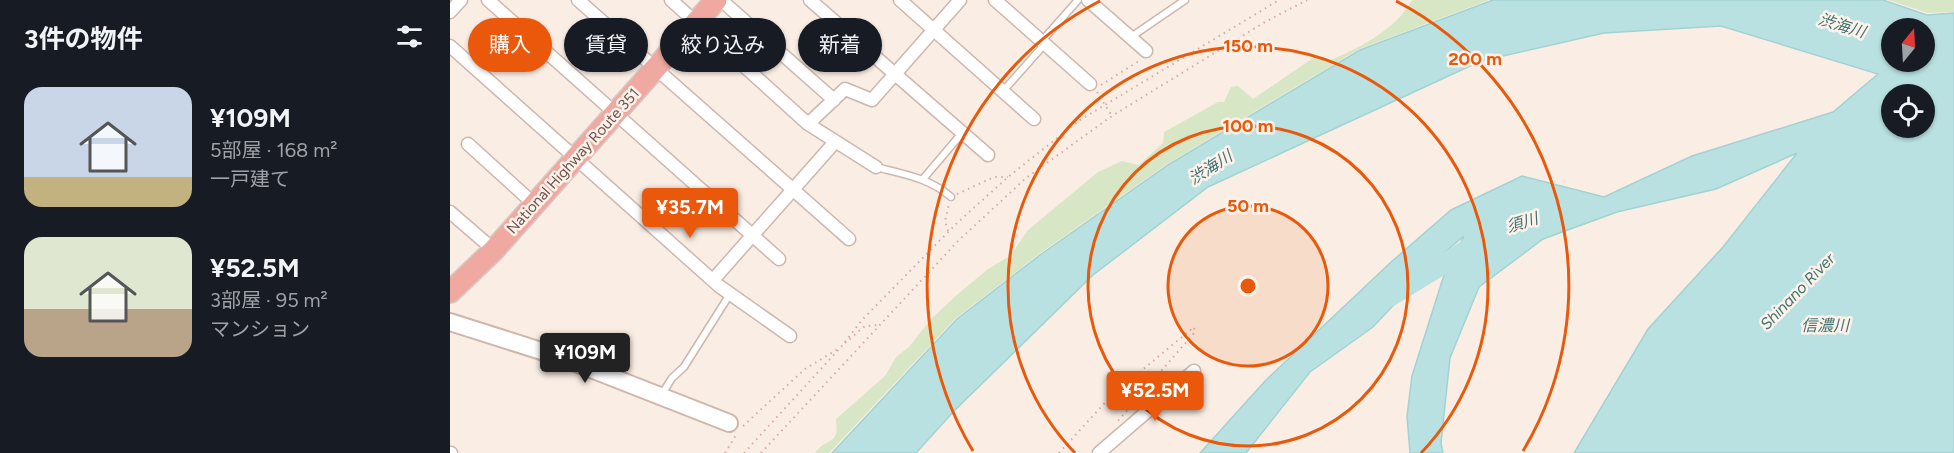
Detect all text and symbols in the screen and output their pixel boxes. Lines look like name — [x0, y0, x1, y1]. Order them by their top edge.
water label: 渋海川 — [1816, 9, 1869, 42]
chip: 購入 — [468, 18, 552, 72]
chip: 賃貸 — [564, 18, 648, 72]
chip: 絞り込み — [660, 18, 786, 72]
chip: 新着 — [798, 18, 882, 72]
north arrow — [1881, 18, 1935, 72]
map controls — [1881, 18, 1935, 138]
icon: filters — [393, 20, 426, 53]
text: 3件の物件 — [24, 23, 142, 55]
text: 150 m — [1223, 35, 1273, 57]
text: 200 m — [1448, 48, 1502, 70]
button: locate — [1881, 84, 1935, 138]
street label: National Highway Route 351 — [503, 85, 643, 237]
text: ¥109M — [210, 102, 291, 134]
icon: home — [72, 111, 144, 183]
text: 100 m — [1223, 115, 1273, 137]
text: 5部屋 · 168 m² — [210, 138, 338, 162]
water label: 渋海川 — [1185, 145, 1237, 188]
text: 一戸建て — [210, 167, 290, 191]
pin: ¥35.7M — [641, 188, 739, 239]
text: ¥35.7M — [656, 195, 724, 219]
text: 50 m — [1227, 195, 1269, 217]
water label: 須川 — [1504, 208, 1542, 236]
water label: Shinano River — [1756, 249, 1839, 334]
text: ¥52.5M — [210, 252, 300, 284]
icon: home — [72, 261, 144, 333]
centre of rings — [1238, 276, 1258, 296]
text: 3部屋 · 95 m² — [210, 288, 328, 312]
water label: 信濃川 — [1801, 316, 1851, 335]
text: マンション — [210, 317, 310, 341]
pin: ¥109M — [543, 333, 627, 384]
text: ¥109M — [554, 340, 616, 364]
pin: ¥52.5M — [1106, 371, 1204, 422]
text: ¥52.5M — [1121, 378, 1189, 402]

